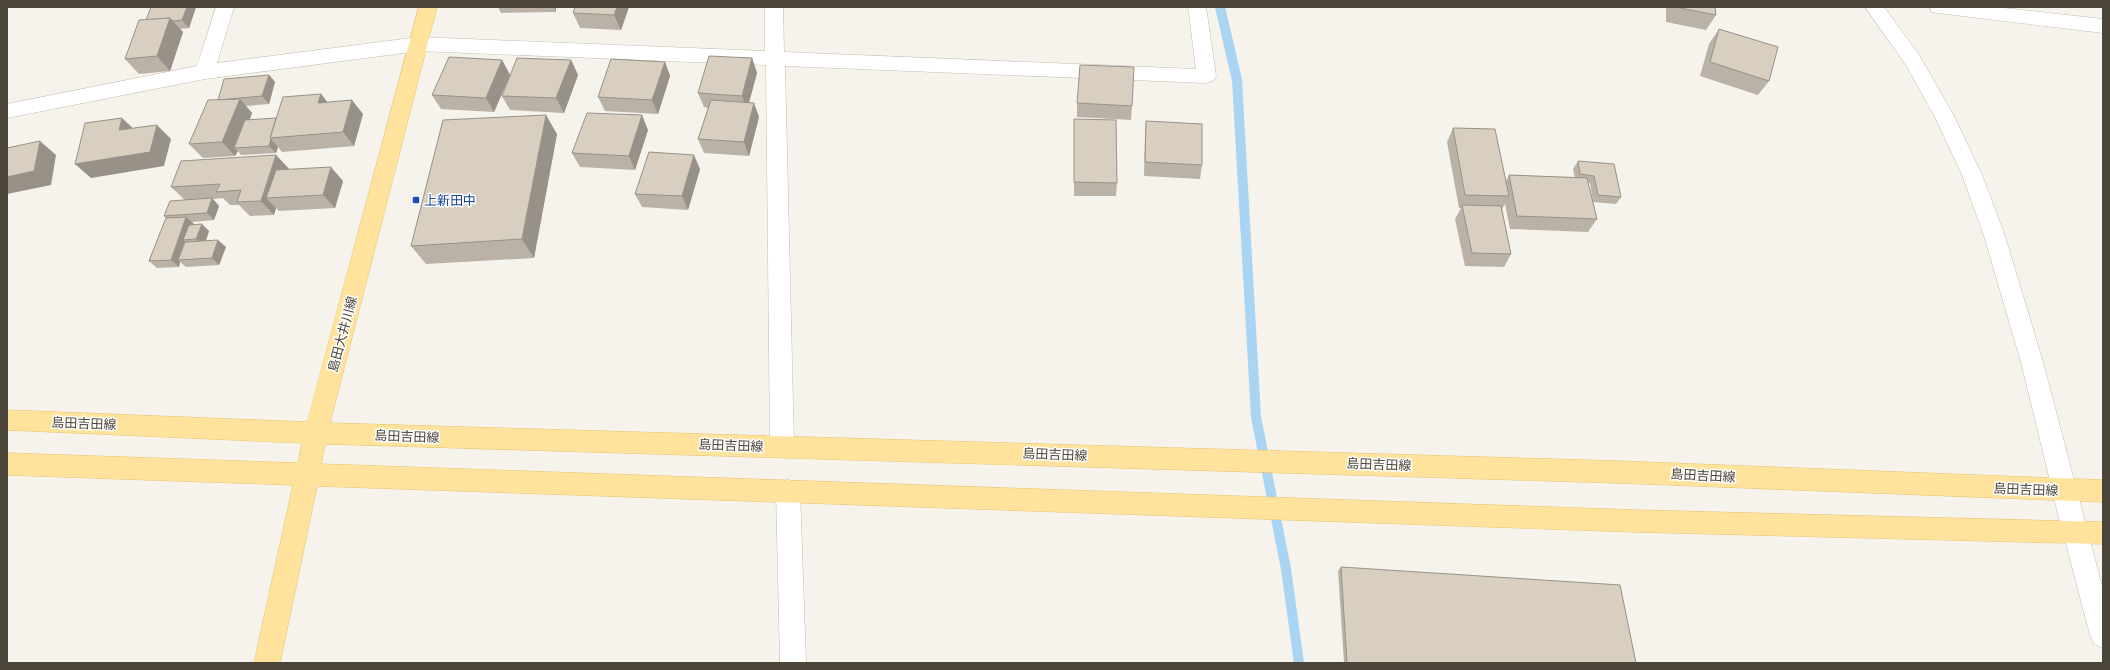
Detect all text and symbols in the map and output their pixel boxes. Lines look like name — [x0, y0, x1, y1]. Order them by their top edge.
place label: 上新田中 — [424, 192, 476, 208]
marker: 上新田中 — [411, 195, 421, 205]
street label: 島田大井川線 — [324, 294, 360, 374]
street label: 島田吉田線 — [51, 414, 117, 432]
street label: 島田吉田線 — [374, 427, 440, 445]
street label: 島田吉田線 — [698, 436, 764, 454]
street label: 島田吉田線 — [1022, 445, 1088, 463]
street label: 島田吉田線 — [1346, 455, 1412, 473]
street label: 島田吉田線 — [1670, 465, 1736, 485]
street label: 島田吉田線 — [1993, 480, 2059, 498]

